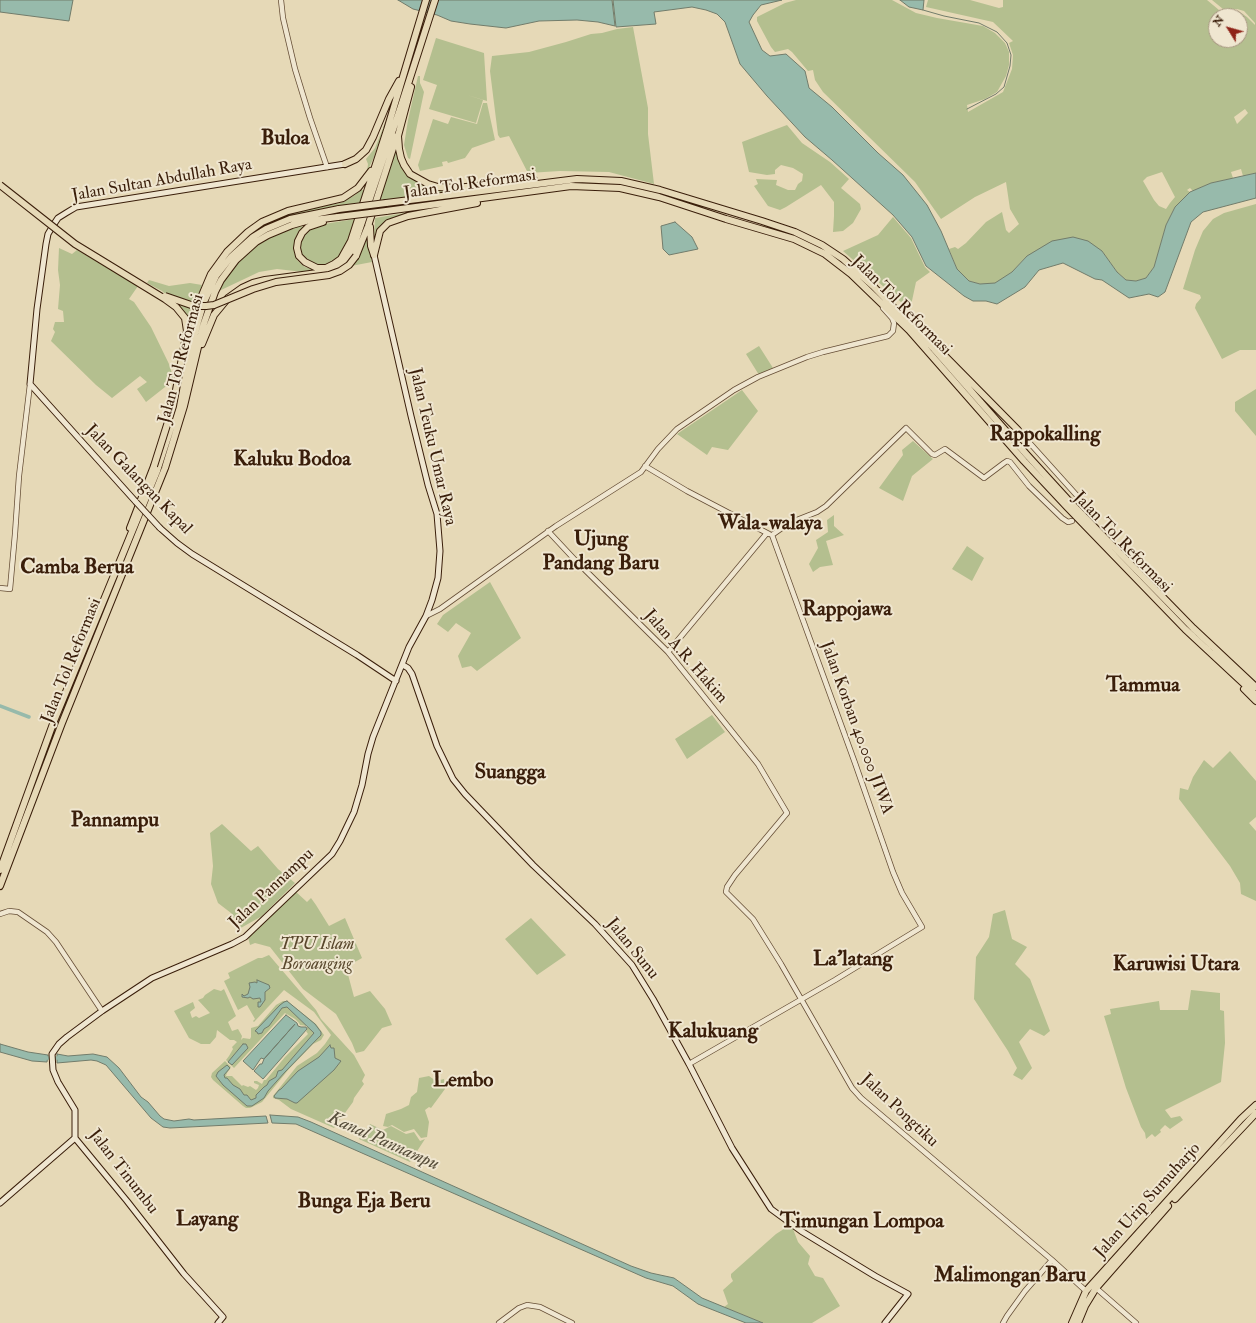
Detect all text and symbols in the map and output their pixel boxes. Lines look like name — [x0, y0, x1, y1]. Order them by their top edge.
north arrow — [1208, 8, 1248, 48]
text: N — [1211, 13, 1227, 29]
district label: Buloa — [261, 126, 309, 152]
street label: Jalan Sultan Abdullah Raya — [70, 155, 254, 207]
street label: Jalan Tol Reformasi — [403, 166, 537, 204]
street label: Jalan Tol Reformasi — [847, 252, 955, 360]
street label: Jalan Tol Reformasi — [155, 292, 209, 426]
street label: Jalan Teuku Umar Raya — [404, 366, 460, 528]
street label: Jalan Galangan Kapal — [80, 421, 196, 539]
district label: Rappokalling — [990, 422, 1100, 448]
district label: Kaluku Bodoa — [233, 447, 351, 473]
street label: Jalan Tol Reformasi — [1068, 488, 1176, 598]
district label: Wala-walaya — [718, 511, 822, 537]
district label: Ujung Pandang Baru — [543, 527, 659, 577]
district label: Camba Berua — [20, 555, 134, 581]
street label: Jalan Tol Reformasi — [38, 595, 106, 727]
district label: Rappojawa — [802, 597, 892, 623]
street label: Jalan A.R. Hakim — [639, 606, 731, 708]
street label: Jalan Korban 40.000 JIWA — [815, 639, 897, 817]
district label: Tammua — [1106, 673, 1180, 699]
district label: Suangga — [474, 760, 546, 786]
district label: Pannampu — [71, 808, 159, 834]
street label: Jalan Pannampu — [225, 844, 319, 934]
street label: Jalan Sunu — [601, 914, 663, 984]
park label: TPU Islam Boroanging — [280, 935, 354, 975]
district label: La'latang — [813, 947, 893, 973]
district label: Karuwisi Utara — [1113, 952, 1239, 978]
district label: Kalukuang — [668, 1019, 758, 1045]
district label: Lembo — [433, 1068, 493, 1094]
street label: Jalan Pongtiku — [856, 1070, 942, 1152]
water label: Kanal Pannampu — [324, 1108, 442, 1176]
street label: Jalan Tinumbu — [84, 1126, 162, 1218]
street label: Jalan Urip Sumuharjo — [1091, 1139, 1205, 1263]
district label: Bunga Eja Beru — [297, 1189, 431, 1215]
district label: Layang — [176, 1207, 238, 1233]
district label: Timungan Lompoa — [780, 1209, 944, 1235]
district label: Malimongan Baru — [934, 1263, 1086, 1289]

